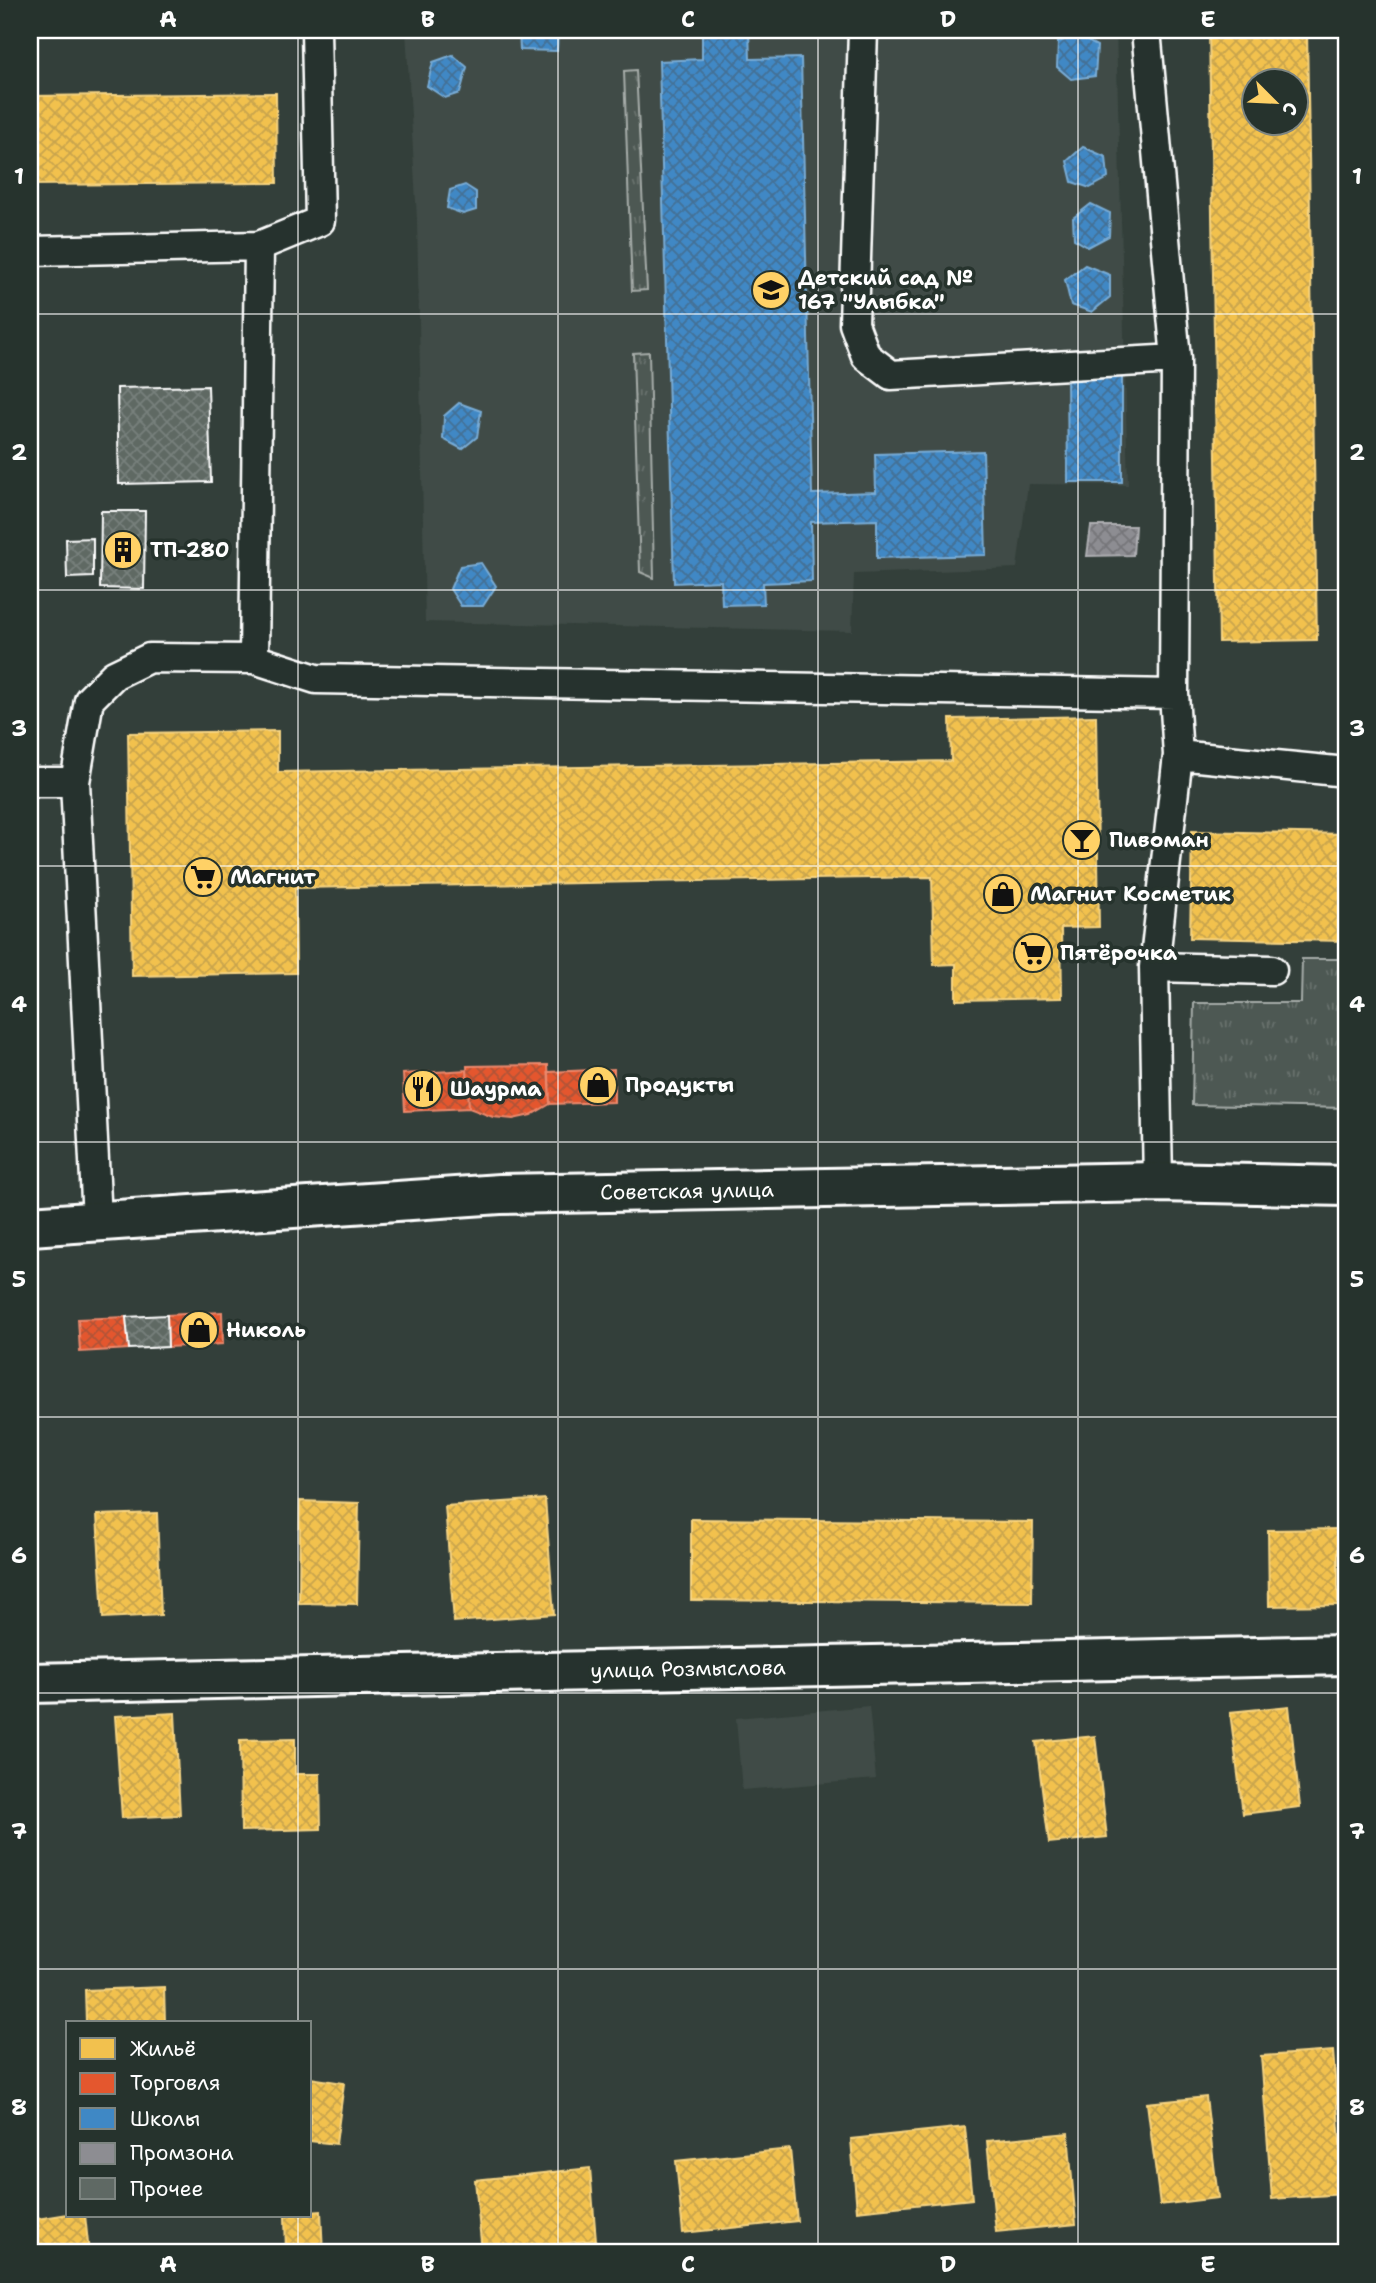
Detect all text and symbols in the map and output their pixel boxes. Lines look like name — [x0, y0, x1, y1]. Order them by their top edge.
text: A — [159, 4, 177, 34]
text: B — [421, 4, 435, 34]
text: C — [681, 4, 695, 34]
text: D — [940, 4, 956, 34]
text: E — [1200, 4, 1216, 34]
north arrow — [1240, 66, 1310, 136]
text: С — [1276, 98, 1304, 119]
text: 1 — [14, 161, 24, 191]
text: 1 — [1352, 161, 1362, 191]
place label: Детский сад № 167 "Улыбка" — [798, 264, 973, 316]
school or university icon: Детский сад № 167 "Улыбка" — [750, 269, 792, 311]
text: 2 — [11, 437, 27, 467]
text: 2 — [1349, 437, 1365, 467]
building icon: ТП-280 — [102, 529, 144, 571]
place label: ТП-280 — [150, 536, 230, 564]
text: 3 — [11, 713, 27, 743]
text: 3 — [1349, 713, 1365, 743]
bar icon: Пивоман — [1061, 819, 1103, 861]
place label: Пивоман — [1109, 826, 1209, 854]
supermarket icon: Магнит — [182, 856, 224, 898]
place label: Магнит — [230, 863, 316, 891]
shop icon: Магнит Косметик — [982, 873, 1024, 915]
place label: Магнит Косметик — [1030, 880, 1231, 908]
supermarket icon: Пятёрочка — [1012, 932, 1054, 974]
place label: Пятёрочка — [1060, 939, 1178, 967]
text: 4 — [11, 989, 27, 1019]
text: 4 — [1349, 989, 1365, 1019]
shop icon: Продукты — [577, 1064, 619, 1106]
restaurant icon: Шаурма — [402, 1068, 444, 1110]
place label: Продукты — [625, 1071, 734, 1099]
place label: Шаурма — [450, 1075, 542, 1103]
street label: Советская улица — [600, 1175, 774, 1207]
text: 5 — [12, 1264, 26, 1294]
text: 5 — [1350, 1264, 1364, 1294]
shop icon: Николь — [178, 1309, 220, 1351]
place label: Николь — [226, 1316, 306, 1344]
text: 6 — [11, 1540, 27, 1570]
text: 6 — [1349, 1540, 1365, 1570]
street label: улица Розмыслова — [590, 1653, 786, 1685]
text: 7 — [11, 1816, 27, 1846]
text: 7 — [1349, 1816, 1365, 1846]
legend — [66, 2021, 312, 2216]
text: Жильё — [130, 2035, 196, 2063]
text: Торговля — [130, 2069, 220, 2097]
text: 8 — [11, 2092, 27, 2122]
text: 8 — [1349, 2092, 1365, 2122]
text: Школы — [130, 2105, 200, 2133]
text: Промзона — [130, 2139, 233, 2167]
text: Прочее — [130, 2175, 203, 2203]
text: A — [159, 2249, 177, 2279]
text: B — [421, 2249, 435, 2279]
text: C — [681, 2249, 695, 2279]
text: D — [940, 2249, 956, 2279]
text: E — [1200, 2249, 1216, 2279]

